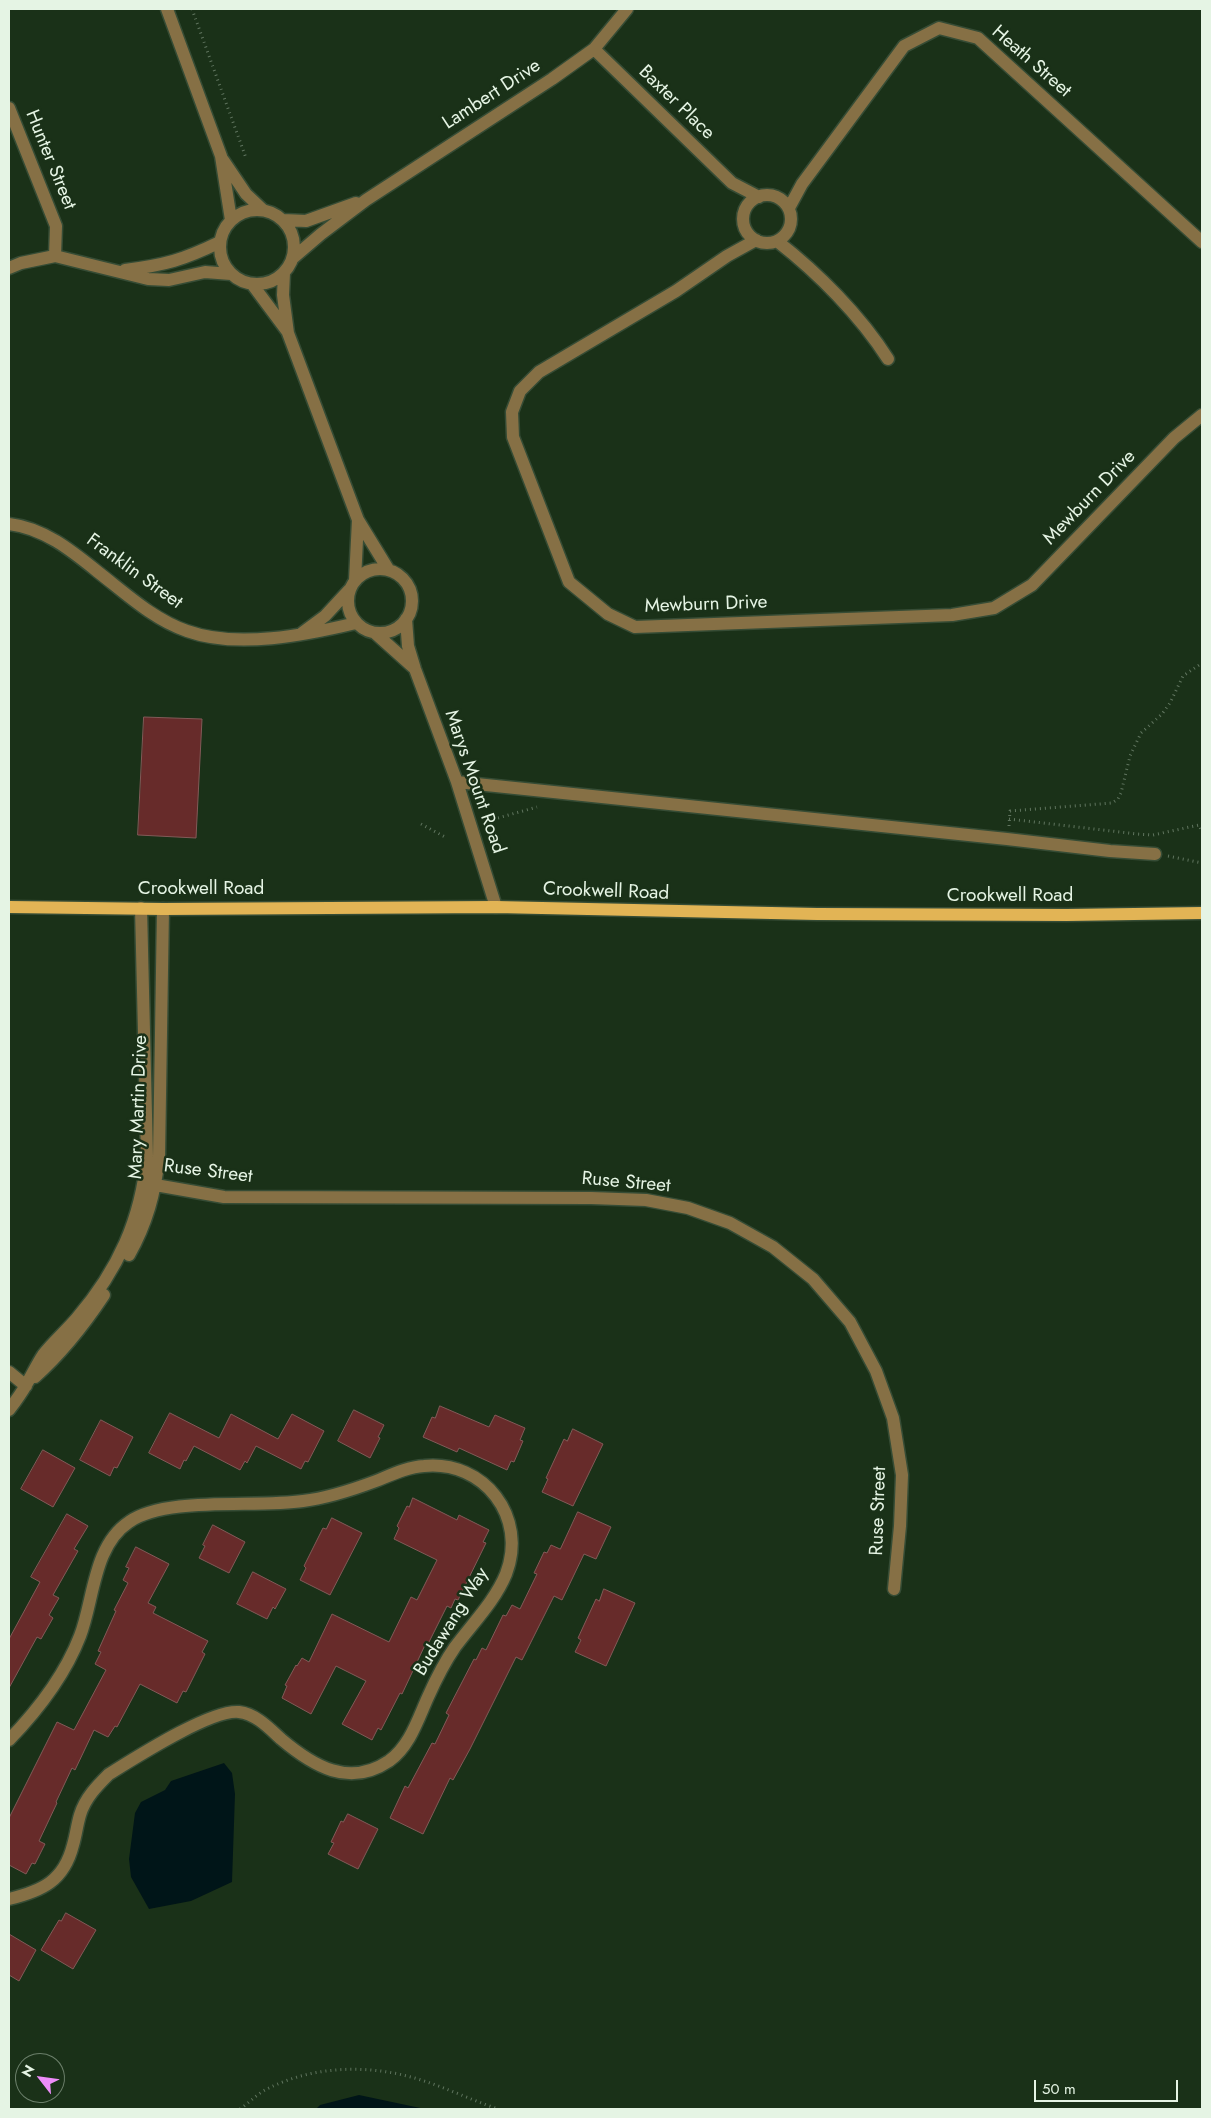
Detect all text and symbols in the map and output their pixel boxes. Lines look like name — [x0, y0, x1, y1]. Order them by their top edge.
street label: Heath Street — [987, 21, 1075, 103]
street label: Lambert Drive — [439, 55, 545, 135]
street label: Baxter Place — [633, 61, 719, 145]
street label: Hunter Street — [20, 107, 80, 213]
street label: Mewburn Drive — [1039, 446, 1141, 550]
street label: Franklin Street — [81, 529, 187, 615]
street label: Mewburn Drive — [644, 591, 768, 619]
street label: Marys Mount Road — [439, 707, 509, 857]
street label: Crookwell Road — [138, 878, 264, 900]
street label: Crookwell Road — [542, 878, 670, 906]
street label: Crookwell Road — [947, 885, 1073, 907]
street label: Mary Martin Drive — [125, 1035, 153, 1179]
street label: Ruse Street — [162, 1155, 254, 1189]
street label: Ruse Street — [581, 1168, 671, 1198]
street label: Ruse Street — [866, 1466, 892, 1556]
street label: Budawang Way — [410, 1564, 494, 1680]
north arrow — [15, 2053, 65, 2103]
text: N — [16, 2061, 39, 2081]
scale bar — [1036, 2070, 1180, 2102]
text: 50 m — [1042, 2078, 1076, 2100]

